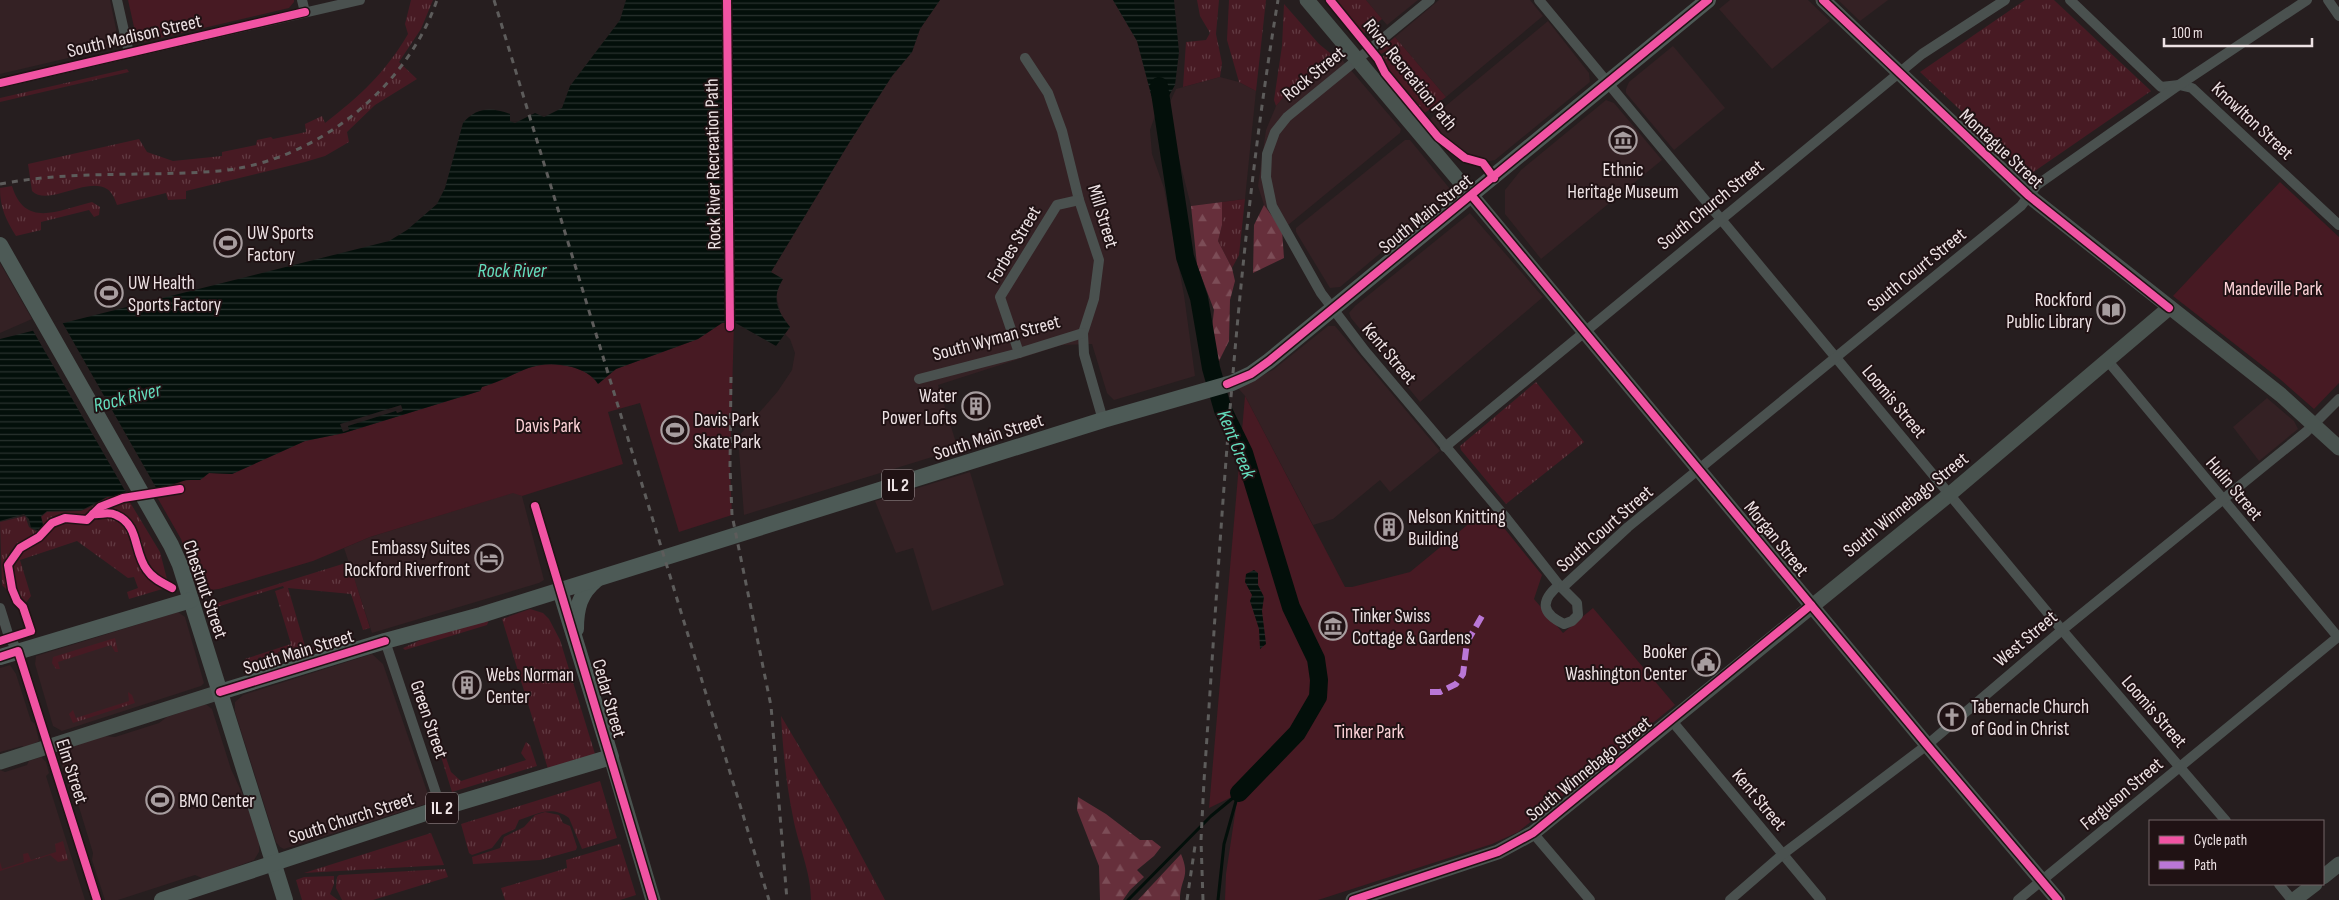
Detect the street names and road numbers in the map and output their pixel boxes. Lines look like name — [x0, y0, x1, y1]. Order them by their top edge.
street label: South Madison Street — [65, 10, 204, 63]
street label: River Recreation Path — [1358, 15, 1462, 135]
street label: Rock Street — [1278, 42, 1350, 107]
street label: Knowlton Street — [2206, 77, 2298, 165]
street label: Rock River Recreation Path — [701, 78, 726, 250]
street label: Montague Street — [1954, 104, 2048, 194]
street label: South Church Street — [1653, 155, 1769, 255]
street label: South Main Street — [1374, 169, 1478, 259]
street label: Mill Street — [1082, 182, 1123, 251]
street label: Forbes Street — [982, 202, 1046, 287]
street label: South Court Street — [1863, 223, 1971, 317]
street label: South Wyman Street — [930, 310, 1063, 367]
street label: Kent Street — [1357, 319, 1421, 390]
street label: Loomis Street — [1857, 361, 1931, 443]
street label: South Main Street — [931, 409, 1047, 466]
street label: South Winnebago Street — [1839, 448, 1973, 563]
street label: Hulin Street — [2201, 452, 2267, 526]
road number: IL 2 — [882, 470, 914, 500]
street label: South Court Street — [1552, 481, 1658, 577]
street label: Morgan Street — [1739, 497, 1813, 581]
street label: Chestnut Street — [177, 537, 232, 642]
street label: West Street — [1990, 606, 2062, 672]
street label: South Main Street — [240, 625, 357, 680]
street label: Cedar Street — [586, 657, 631, 740]
street label: Loomis Street — [2116, 671, 2192, 753]
street label: Green Street — [404, 677, 453, 762]
street label: South Winnebago Street — [1522, 712, 1656, 827]
street label: Elm Street — [50, 736, 93, 807]
street label: Ferguson Street — [2076, 753, 2168, 835]
street label: Kent Street — [1727, 765, 1791, 836]
street label: South Church Street — [286, 787, 417, 849]
road number: IL 2 — [426, 792, 458, 824]

